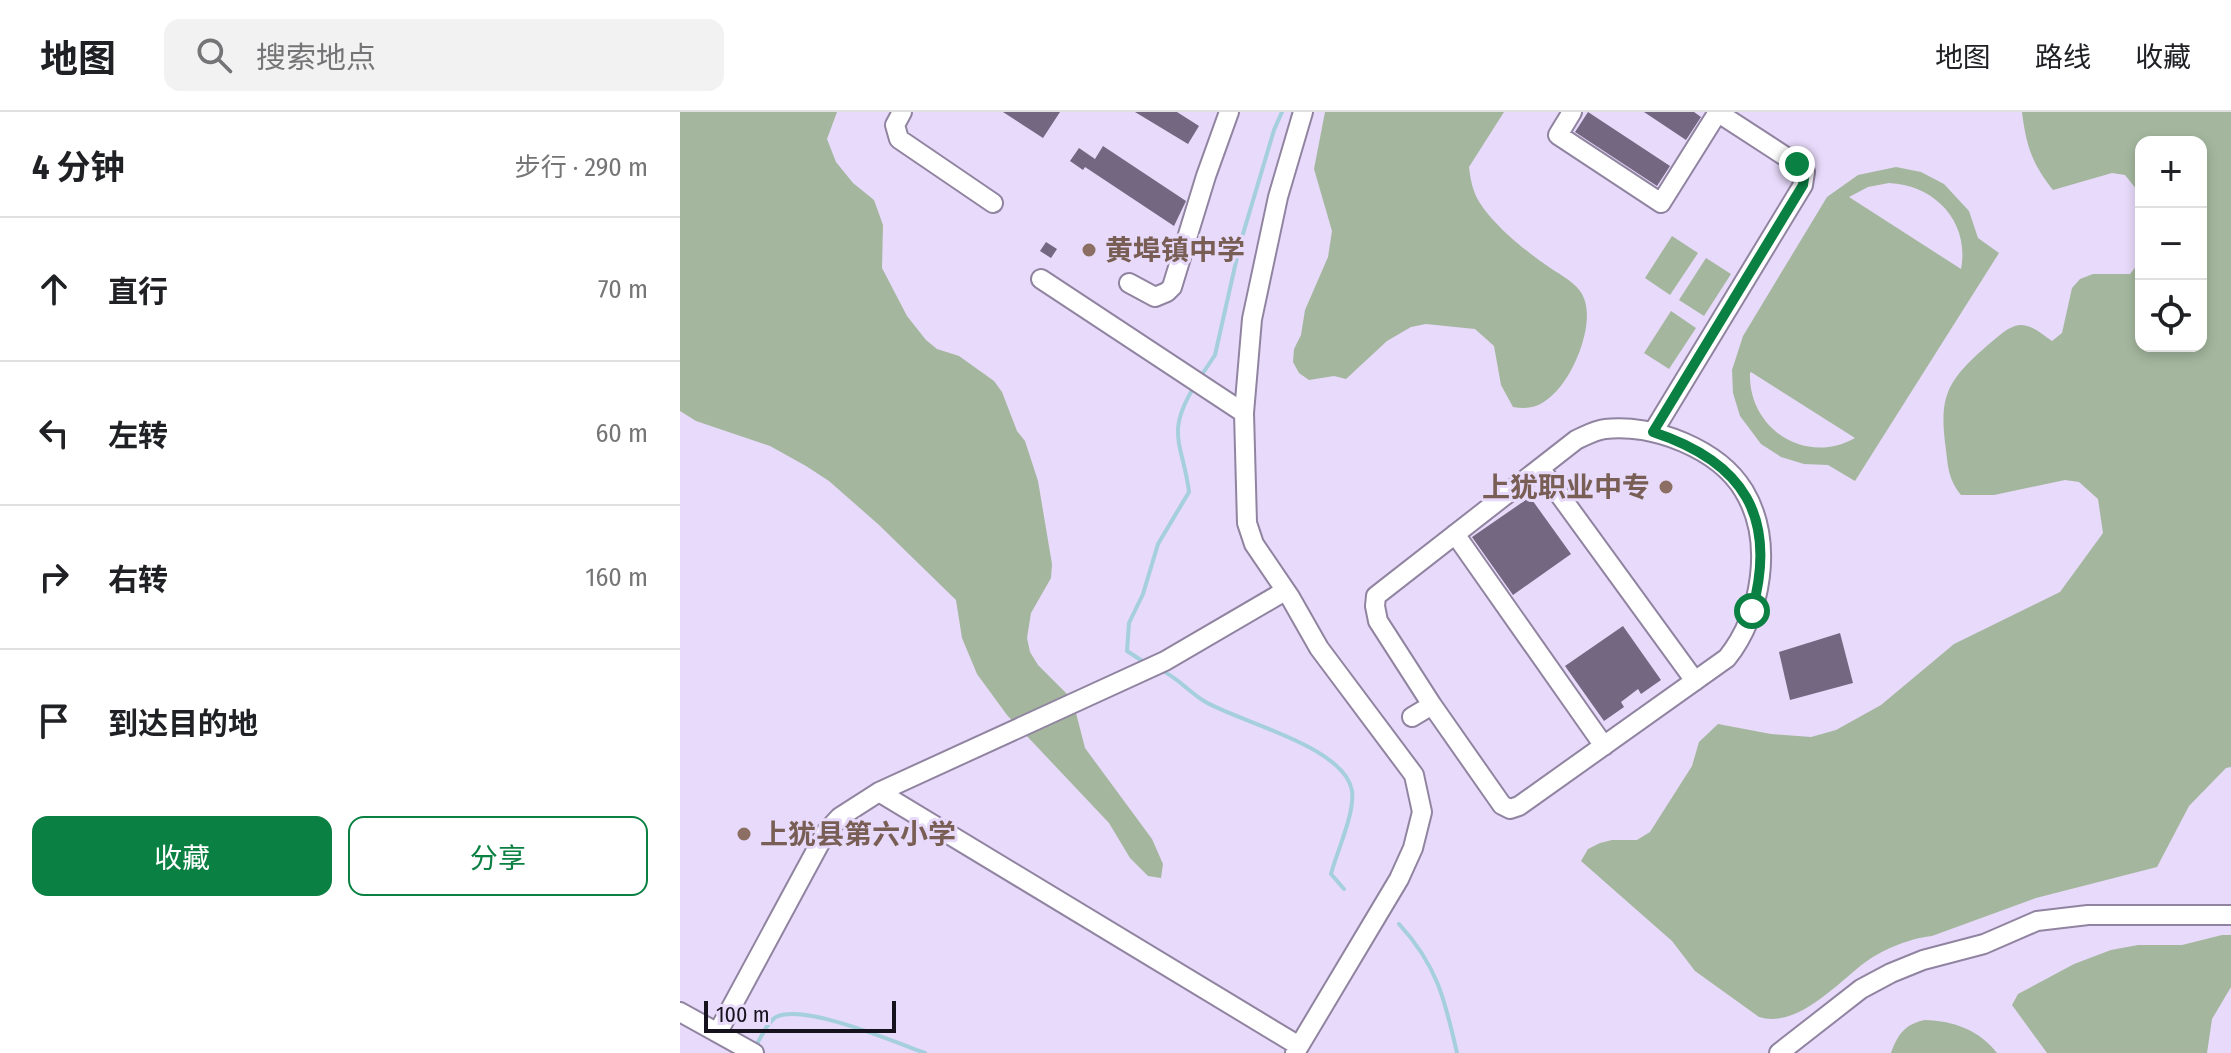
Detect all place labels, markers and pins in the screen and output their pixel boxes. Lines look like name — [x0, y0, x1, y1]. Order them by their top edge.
place label: 黄埠镇中学 — [1105, 234, 1245, 267]
marker: 黄埠镇中学 — [1080, 241, 1098, 259]
place label: 上犹职业中专 — [1482, 471, 1650, 504]
marker: 上犹职业中专 — [1657, 478, 1675, 496]
place label: 上犹县第六小学 — [760, 818, 956, 851]
marker: 上犹县第六小学 — [735, 825, 753, 843]

